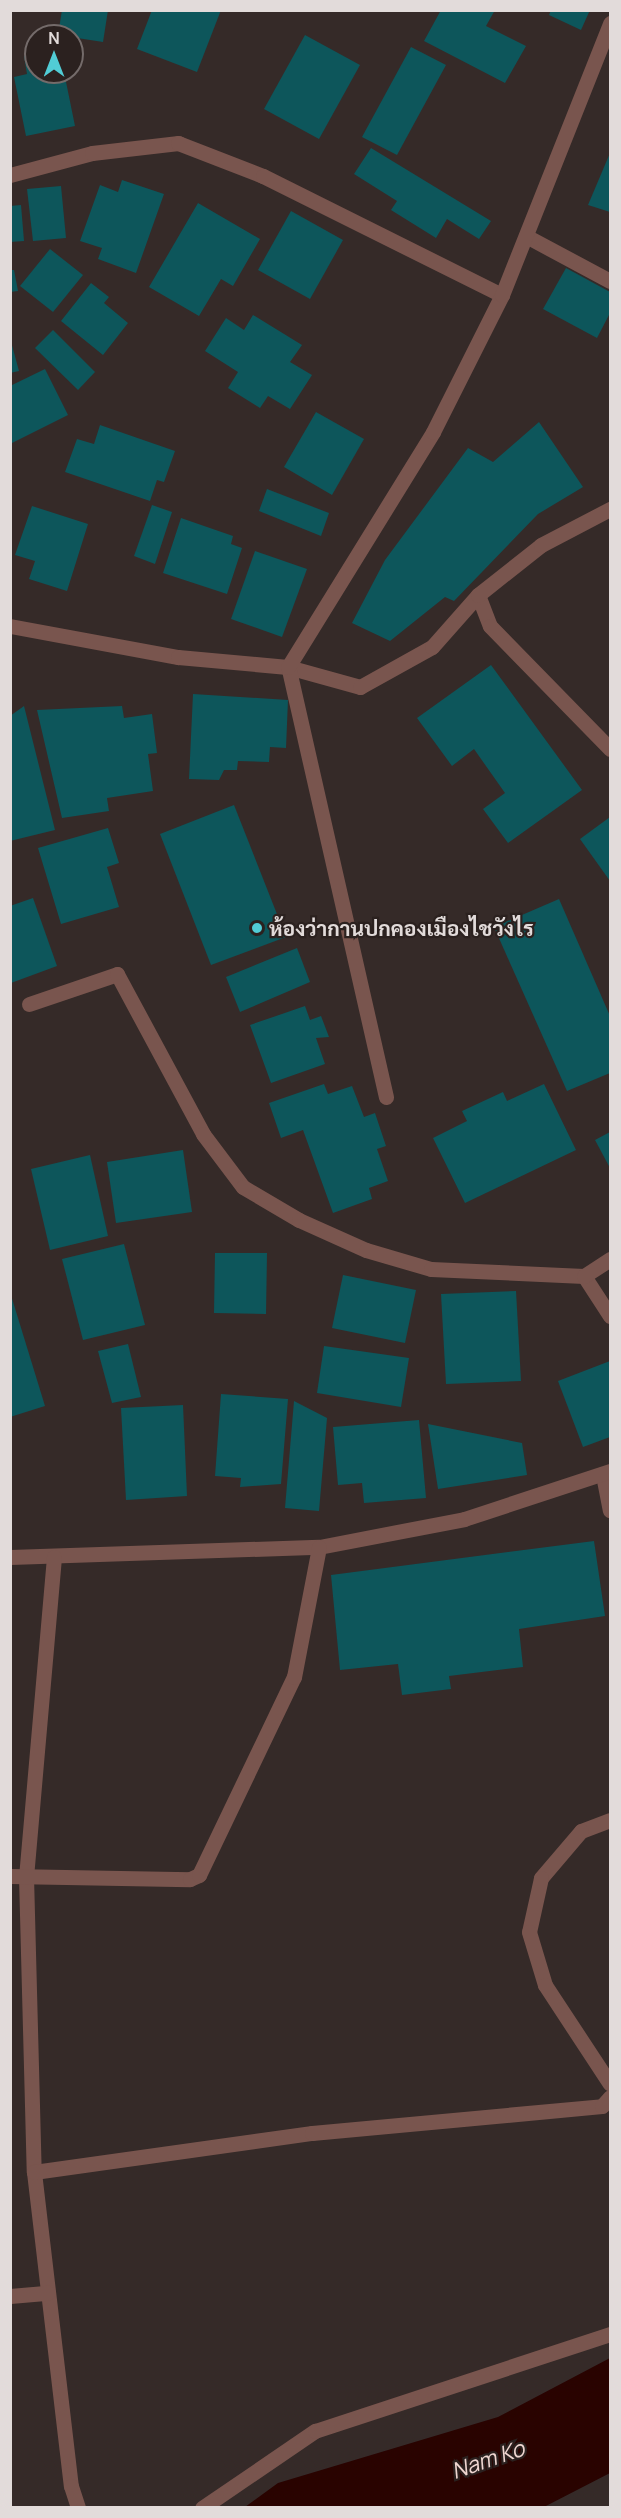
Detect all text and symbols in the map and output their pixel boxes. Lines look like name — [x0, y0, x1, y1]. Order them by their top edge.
north arrow — [24, 24, 84, 84]
text: N — [48, 27, 60, 49]
place label: ห้องว่ากานปกคองเมืองไชวังไร — [269, 915, 534, 941]
marker: ห้องว่ากานปกคองเมืองไชวังไร — [250, 921, 264, 935]
water label: Nam Ko — [448, 2435, 528, 2485]

